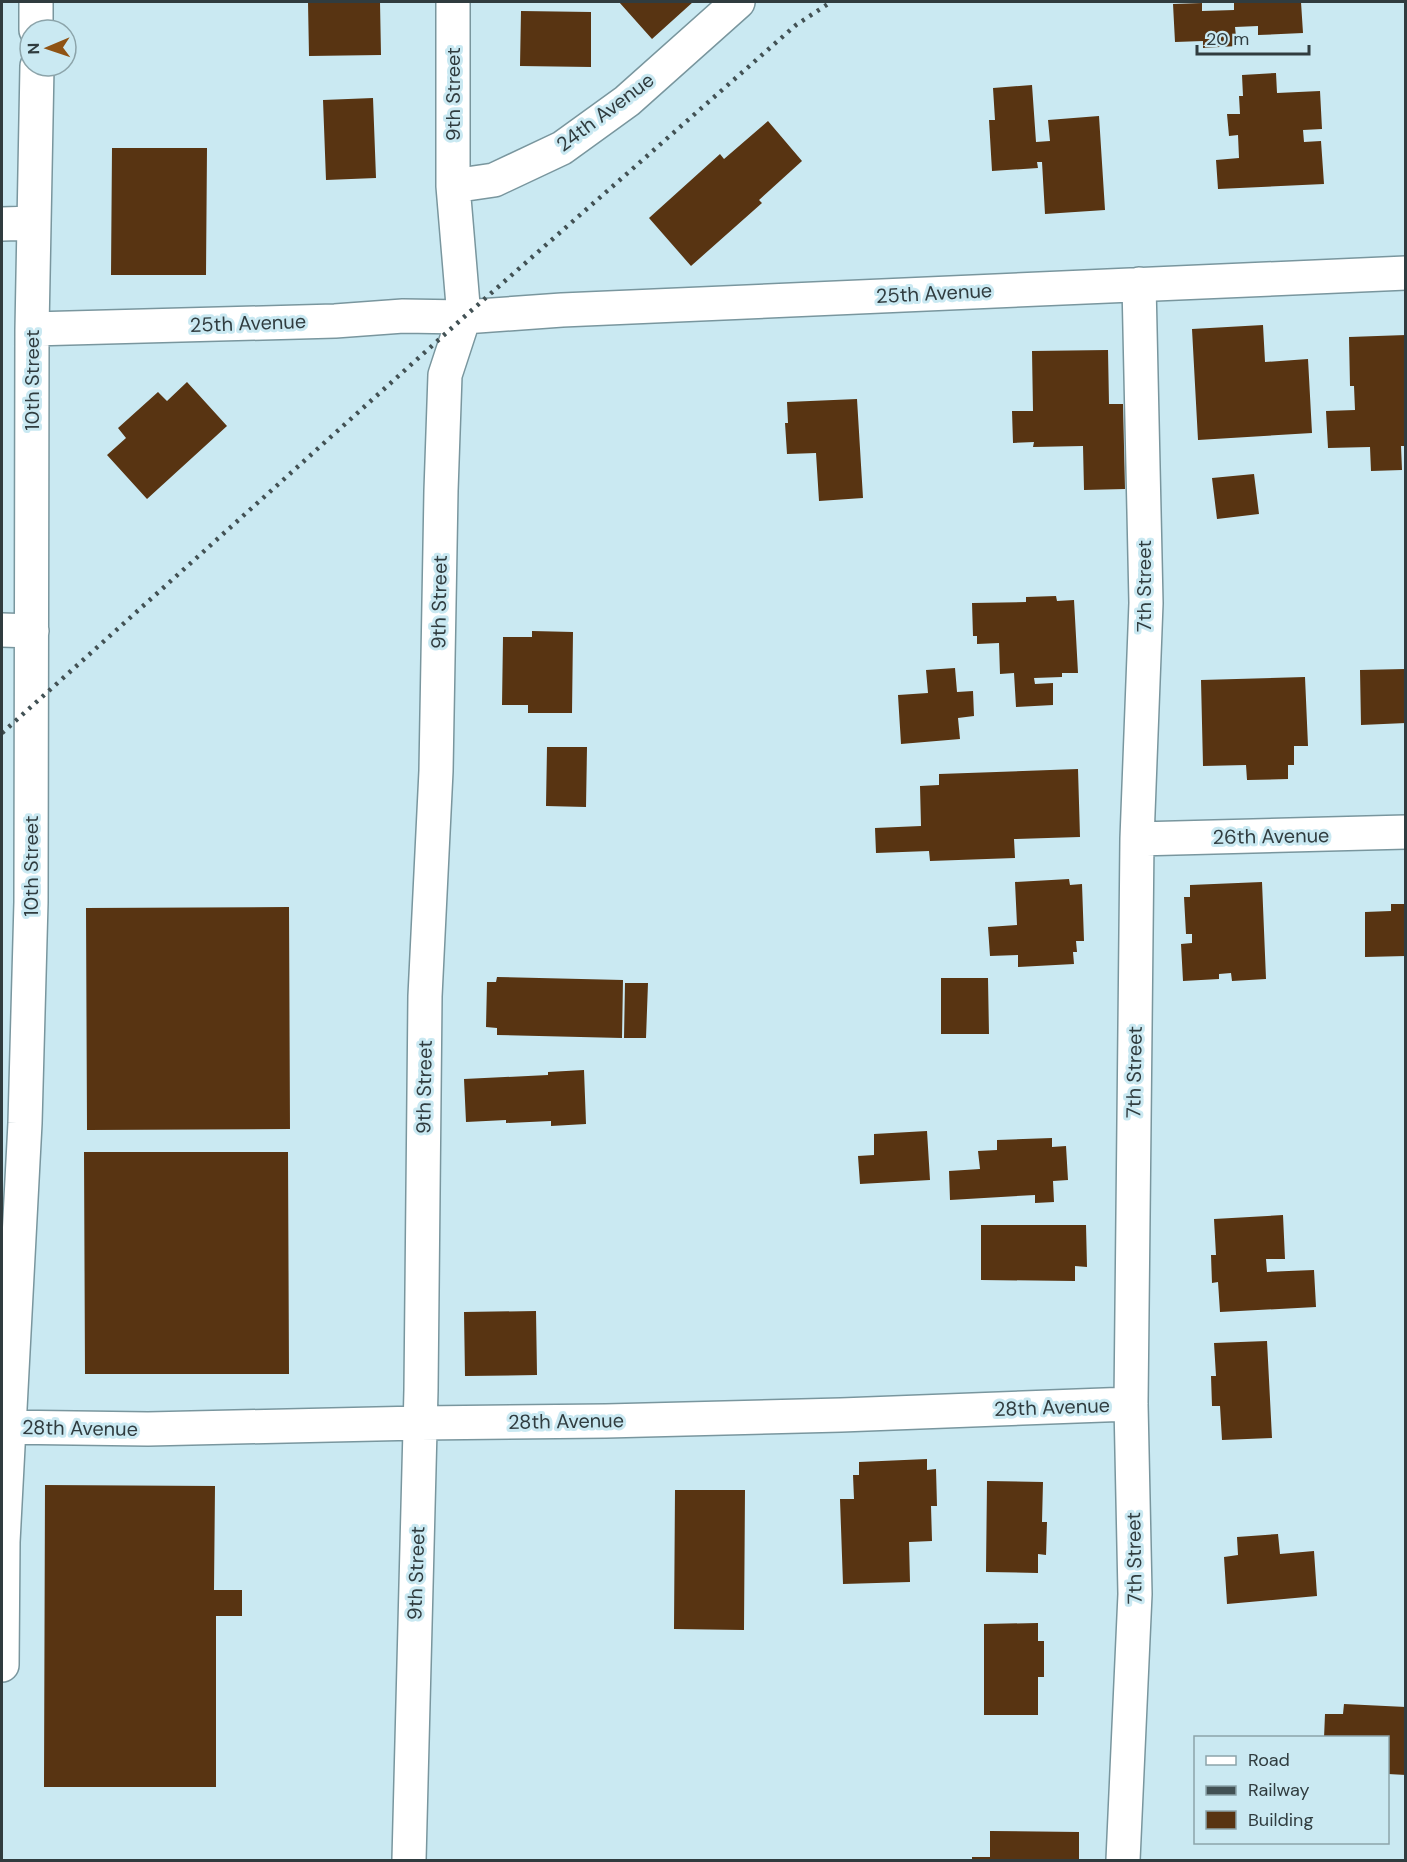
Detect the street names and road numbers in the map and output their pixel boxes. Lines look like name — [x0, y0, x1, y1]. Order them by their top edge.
street label: 9th Street — [440, 47, 466, 141]
street label: 24th Avenue — [551, 67, 659, 157]
street label: 25th Avenue — [875, 277, 993, 309]
street label: 25th Avenue — [189, 308, 307, 338]
street label: 10th Street — [19, 329, 45, 431]
street label: 7th Street — [1131, 540, 1157, 632]
street label: 9th Street — [425, 555, 453, 649]
street label: 10th Street — [18, 815, 44, 917]
street label: 26th Avenue — [1212, 822, 1330, 850]
street label: 7th Street — [1120, 1026, 1148, 1118]
street label: 9th Street — [410, 1040, 438, 1134]
street label: 28th Avenue — [994, 1392, 1110, 1422]
street label: 28th Avenue — [508, 1407, 624, 1435]
street label: 28th Avenue — [22, 1414, 138, 1442]
street label: 7th Street — [1120, 1512, 1148, 1604]
street label: 9th Street — [401, 1525, 431, 1620]

